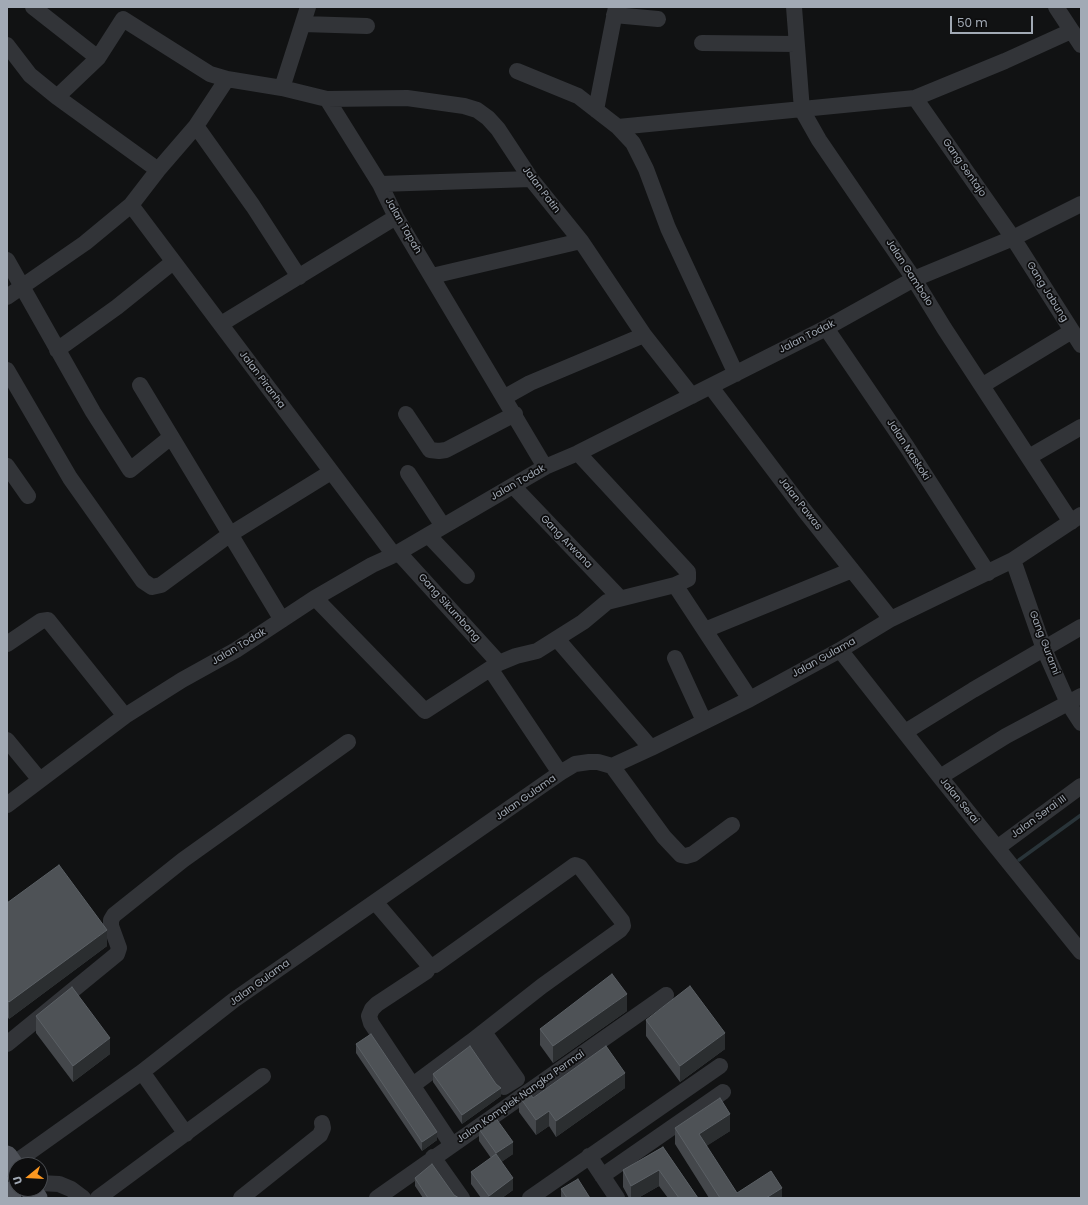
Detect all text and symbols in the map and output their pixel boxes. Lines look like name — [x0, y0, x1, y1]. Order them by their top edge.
scale bar — [952, 8, 1035, 34]
text: 50 m — [957, 14, 988, 31]
street label: Gang Sentajo — [940, 137, 988, 199]
street label: Jalan Patin — [520, 164, 562, 216]
street label: Jalan Tapah — [382, 196, 424, 256]
street label: Jalan Gambolo — [883, 237, 935, 309]
street label: Gang Jabung — [1024, 260, 1070, 324]
street label: Jalan Todak — [777, 318, 837, 356]
street label: Jalan Piranha — [237, 349, 287, 411]
street label: Jalan Maskoki — [884, 417, 932, 483]
street label: Jalan Todak — [489, 463, 547, 503]
street label: Jalan Pawas — [776, 475, 824, 533]
street label: Gang Arwana — [538, 513, 594, 571]
street label: Gang Sikumbang — [415, 572, 483, 644]
street label: Gang Gurami — [1026, 609, 1062, 677]
street label: Jalan Todak — [210, 626, 268, 668]
street label: Jalan Gulama — [790, 636, 858, 680]
street label: Jalan Gulama — [494, 773, 558, 823]
street label: Jalan Serai — [937, 776, 981, 826]
street label: Jalan Serai III — [1009, 793, 1069, 841]
street label: Jalan Gulama — [228, 957, 292, 1009]
street label: Jalan Komplek Nangka Permai — [455, 1048, 587, 1146]
north arrow — [8, 1157, 48, 1197]
text: U — [9, 1174, 26, 1187]

